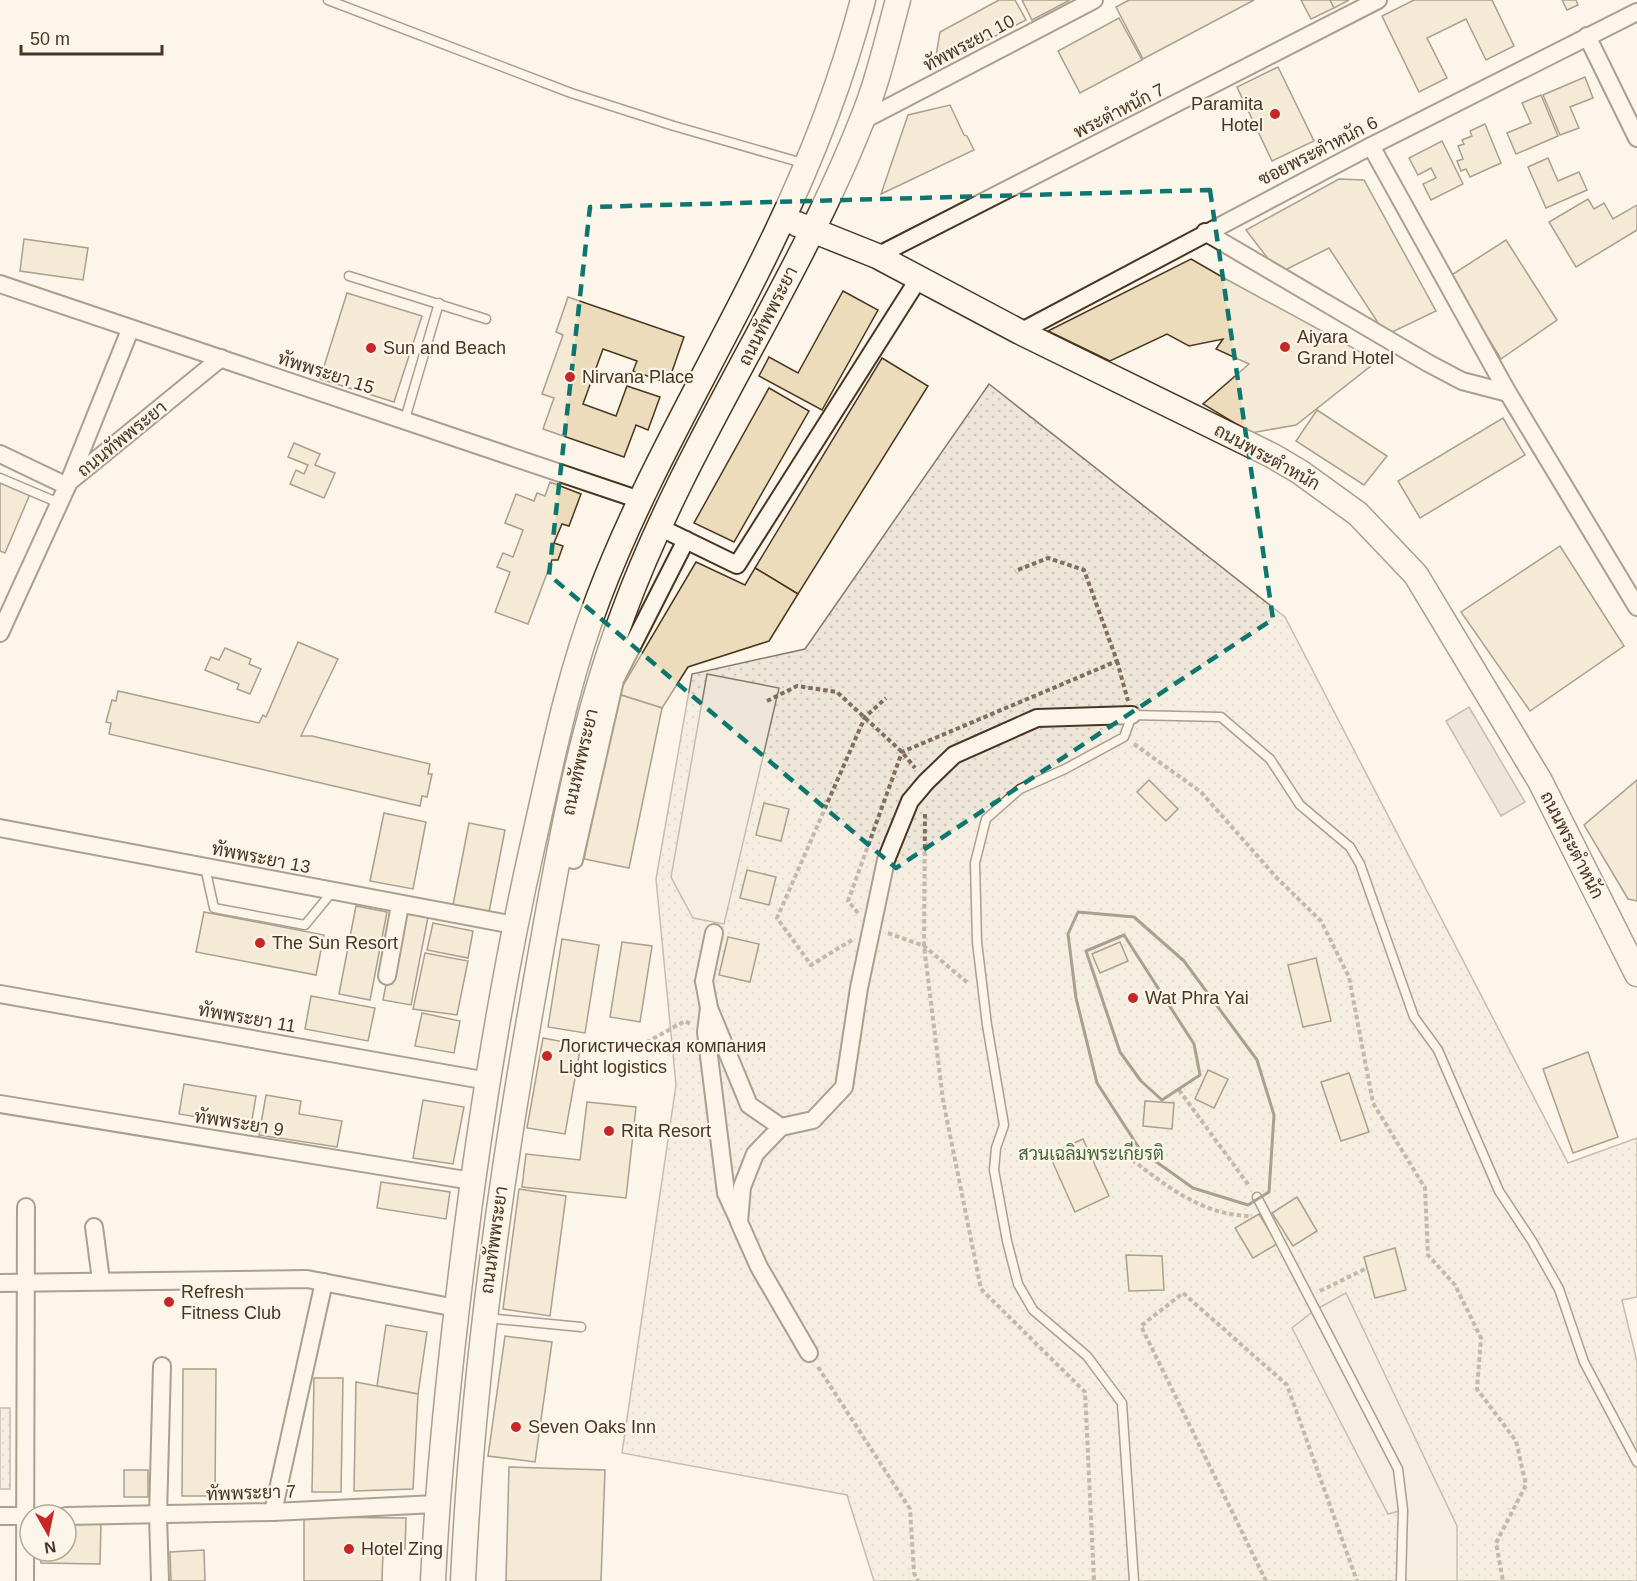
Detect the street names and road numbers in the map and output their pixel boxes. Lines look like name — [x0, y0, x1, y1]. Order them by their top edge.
street label: ทัพพระยา 10 — [920, 10, 1018, 75]
street label: พระตำหนัก 7 — [1070, 79, 1168, 142]
street label: ซอยพระตำหนัก 6 — [1255, 111, 1381, 190]
street label: ถนนทัพพระยา — [734, 263, 802, 369]
street label: ทัพพระยา 15 — [275, 347, 377, 398]
street label: ถนนทัพพระยา — [73, 396, 170, 481]
street label: ถนนพระตำหนัก — [1211, 419, 1324, 494]
street label: ถนนทัพพระยา — [557, 707, 602, 817]
street label: ถนนพระตำหนัก — [1536, 788, 1609, 902]
street label: ทัพพระยา 13 — [210, 838, 312, 877]
street label: ทัพพระยา 11 — [197, 999, 298, 1036]
street label: ทัพพระยา 9 — [193, 1105, 285, 1140]
street label: ถนนทัพพระยา — [476, 1185, 511, 1295]
street label: ทัพพระยา 7 — [206, 1480, 296, 1505]

